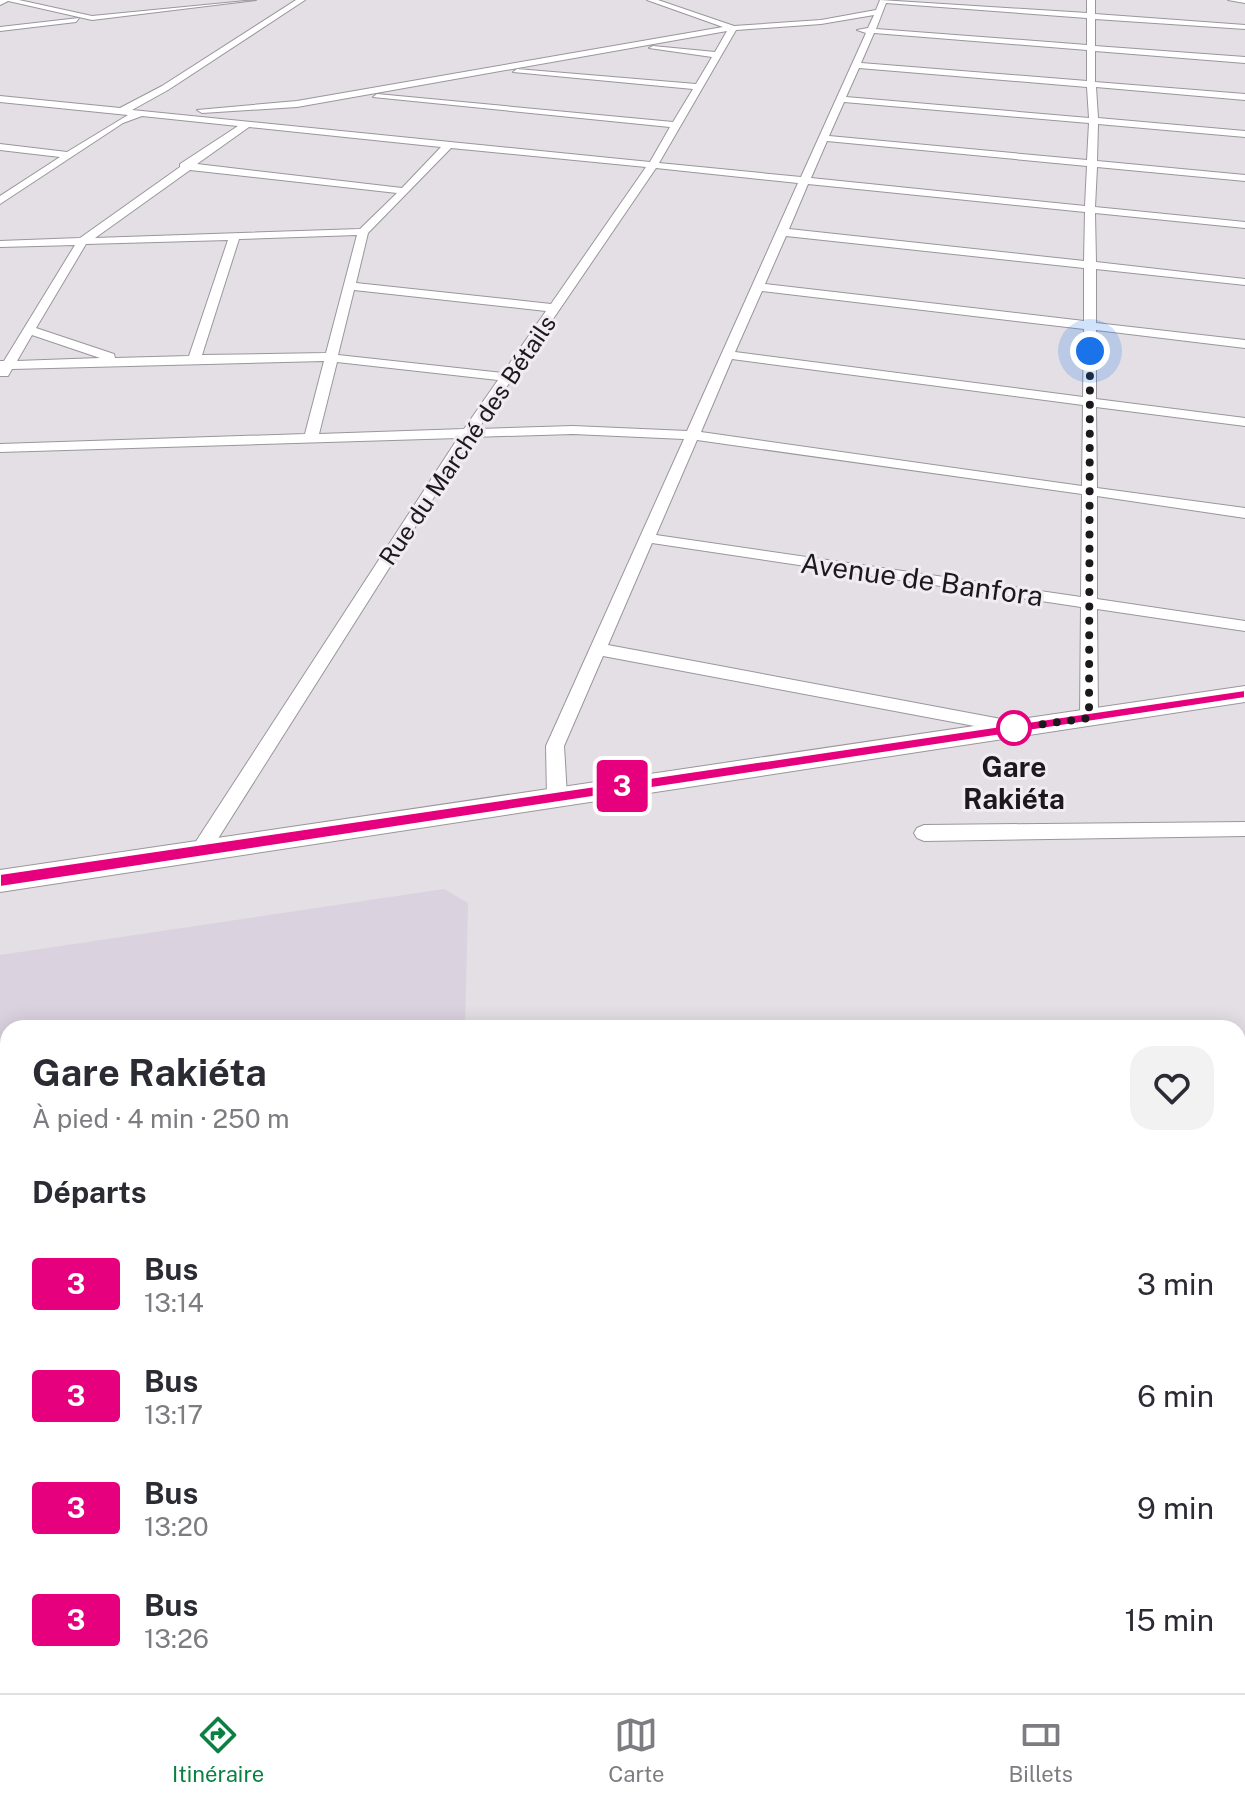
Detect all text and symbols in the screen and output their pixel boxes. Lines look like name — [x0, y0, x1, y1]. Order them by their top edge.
street label: Rue du Marché des Bétails — [373, 310, 561, 570]
your location — [1070, 331, 1110, 371]
street label: Avenue de Banfora — [799, 546, 1045, 612]
marker: Gare Rakiéta — [997, 711, 1031, 745]
place label: Gare Rakiéta — [963, 750, 1065, 815]
line badge: 3 — [596, 760, 648, 812]
text: 3 — [613, 769, 631, 802]
button: heart — [1130, 1046, 1214, 1130]
text: Gare Rakiéta — [32, 1050, 267, 1095]
text: À pied · 4 min · 250 m — [32, 1103, 289, 1134]
text: Départs — [32, 1174, 146, 1210]
text: Bus — [144, 1251, 198, 1287]
text: 3 min — [1137, 1266, 1214, 1302]
text: 3 — [67, 1267, 85, 1300]
text: 13:14 — [144, 1287, 204, 1318]
text: Bus — [144, 1363, 198, 1399]
text: 6 min — [1137, 1378, 1214, 1414]
text: 3 — [67, 1379, 85, 1412]
text: 13:17 — [144, 1399, 203, 1430]
text: Bus — [144, 1475, 198, 1511]
text: 9 min — [1137, 1490, 1214, 1526]
text: 3 — [67, 1491, 85, 1524]
text: 13:20 — [144, 1511, 209, 1542]
text: Bus — [144, 1587, 198, 1623]
text: 15 min — [1124, 1602, 1214, 1638]
text: 3 — [67, 1603, 85, 1636]
text: 13:26 — [144, 1623, 209, 1654]
tab: Itinéraire — [172, 1713, 264, 1787]
tab: Carte — [608, 1713, 665, 1787]
tab: Billets — [1009, 1713, 1073, 1787]

